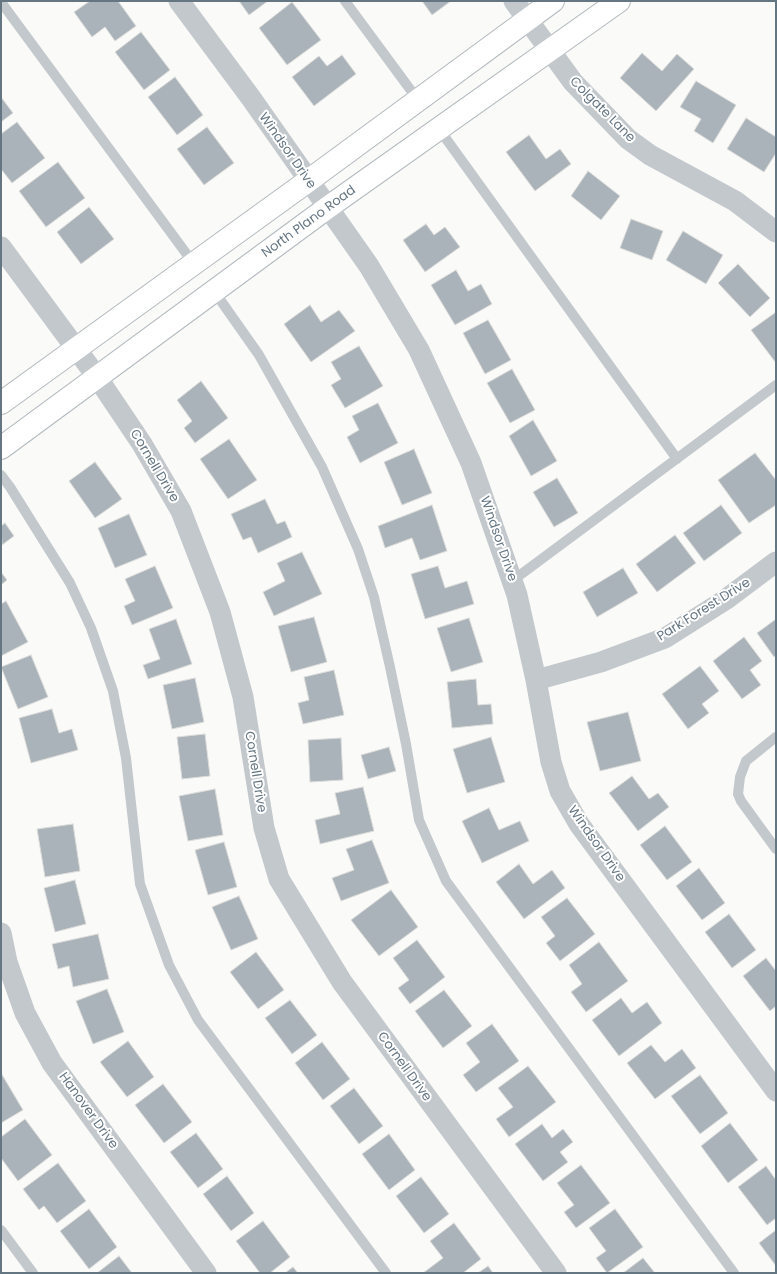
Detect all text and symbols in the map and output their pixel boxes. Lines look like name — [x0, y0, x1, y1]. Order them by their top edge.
street label: Colgate Lane — [566, 74, 638, 146]
street label: Windsor Drive — [255, 110, 319, 192]
street label: North Plano Road — [259, 183, 359, 261]
street label: Cornell Drive — [126, 427, 182, 505]
street label: Windsor Drive — [476, 494, 520, 584]
street label: Park Forest Drive — [655, 575, 753, 645]
street label: Cornell Drive — [241, 730, 269, 814]
street label: Windsor Drive — [564, 803, 628, 885]
street label: Cornell Drive — [374, 1029, 434, 1105]
street label: Hanover Drive — [55, 1070, 121, 1152]

